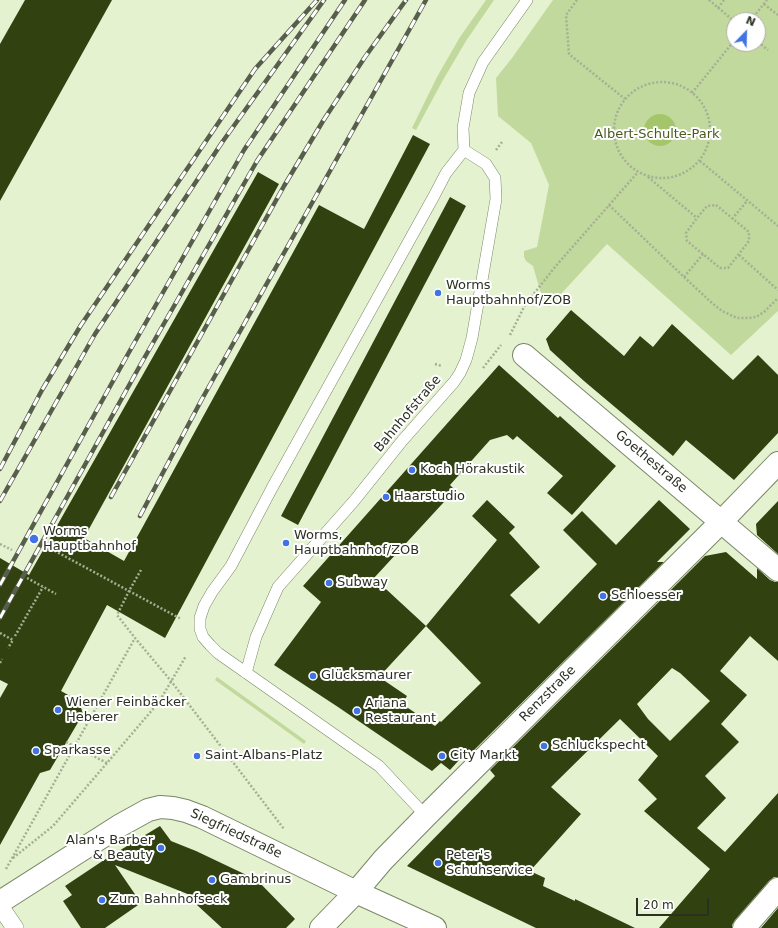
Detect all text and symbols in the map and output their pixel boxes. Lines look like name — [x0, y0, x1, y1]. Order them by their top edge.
north arrow — [726, 12, 766, 52]
text: N — [744, 14, 757, 29]
park label: Albert-Schulte-Park — [594, 127, 720, 143]
place label: Worms Hauptbahnhof/ZOB — [446, 278, 571, 309]
marker: Worms Hauptbahnhof/ZOB — [433, 288, 443, 298]
street label: Bahnhofstraße — [371, 372, 445, 456]
street label: Goethestraße — [612, 428, 690, 496]
place label: Koch Hörakustik — [420, 462, 525, 478]
marker: Koch Hörakustik — [407, 465, 417, 475]
place label: Haarstudio — [394, 489, 465, 505]
marker: Haarstudio — [381, 492, 391, 502]
place label: Worms Hauptbahnhof — [43, 524, 136, 555]
place label: Worms, Hauptbahnhof/ZOB — [294, 528, 419, 559]
marker: Worms Hauptbahnhof — [28, 533, 40, 545]
marker: Worms, Hauptbahnhof/ZOB — [281, 538, 291, 548]
place label: Subway — [337, 575, 388, 591]
marker: Subway — [324, 578, 334, 588]
place label: Schloesser — [611, 588, 681, 604]
marker: Schloesser — [598, 591, 608, 601]
street label: Renzstraße — [517, 663, 579, 725]
place label: Glücksmaurer — [321, 668, 412, 684]
marker: Glücksmaurer — [308, 671, 318, 681]
place label: Wiener Feinbäcker Heberer — [66, 695, 186, 726]
place label: Ariana Restaurant — [365, 696, 436, 727]
marker: Wiener Feinbäcker Heberer — [53, 705, 63, 715]
marker: Ariana Restaurant — [352, 706, 362, 716]
place label: Schluckspecht — [552, 738, 646, 754]
marker: Schluckspecht — [539, 741, 549, 751]
place label: Sparkasse — [44, 743, 111, 759]
marker: Sparkasse — [31, 746, 41, 756]
place label: Saint-Albans-Platz — [205, 748, 322, 764]
place label: City Markt — [450, 748, 517, 764]
marker: Saint-Albans-Platz — [192, 751, 202, 761]
marker: City Markt — [437, 751, 447, 761]
street label: Siegfriedstraße — [188, 806, 284, 862]
place label: Alan's Barber & Beauty — [66, 833, 153, 864]
marker: Alan's Barber & Beauty — [156, 843, 166, 853]
place label: Peter's Schuhservice — [446, 848, 533, 879]
marker: Peter's Schuhservice — [433, 858, 443, 868]
place label: Gambrinus — [220, 872, 291, 888]
marker: Gambrinus — [207, 875, 217, 885]
scale bar — [638, 890, 711, 916]
place label: Zum Bahnhofseck — [110, 892, 228, 908]
marker: Zum Bahnhofseck — [97, 895, 107, 905]
text: 20 m — [643, 898, 674, 912]

